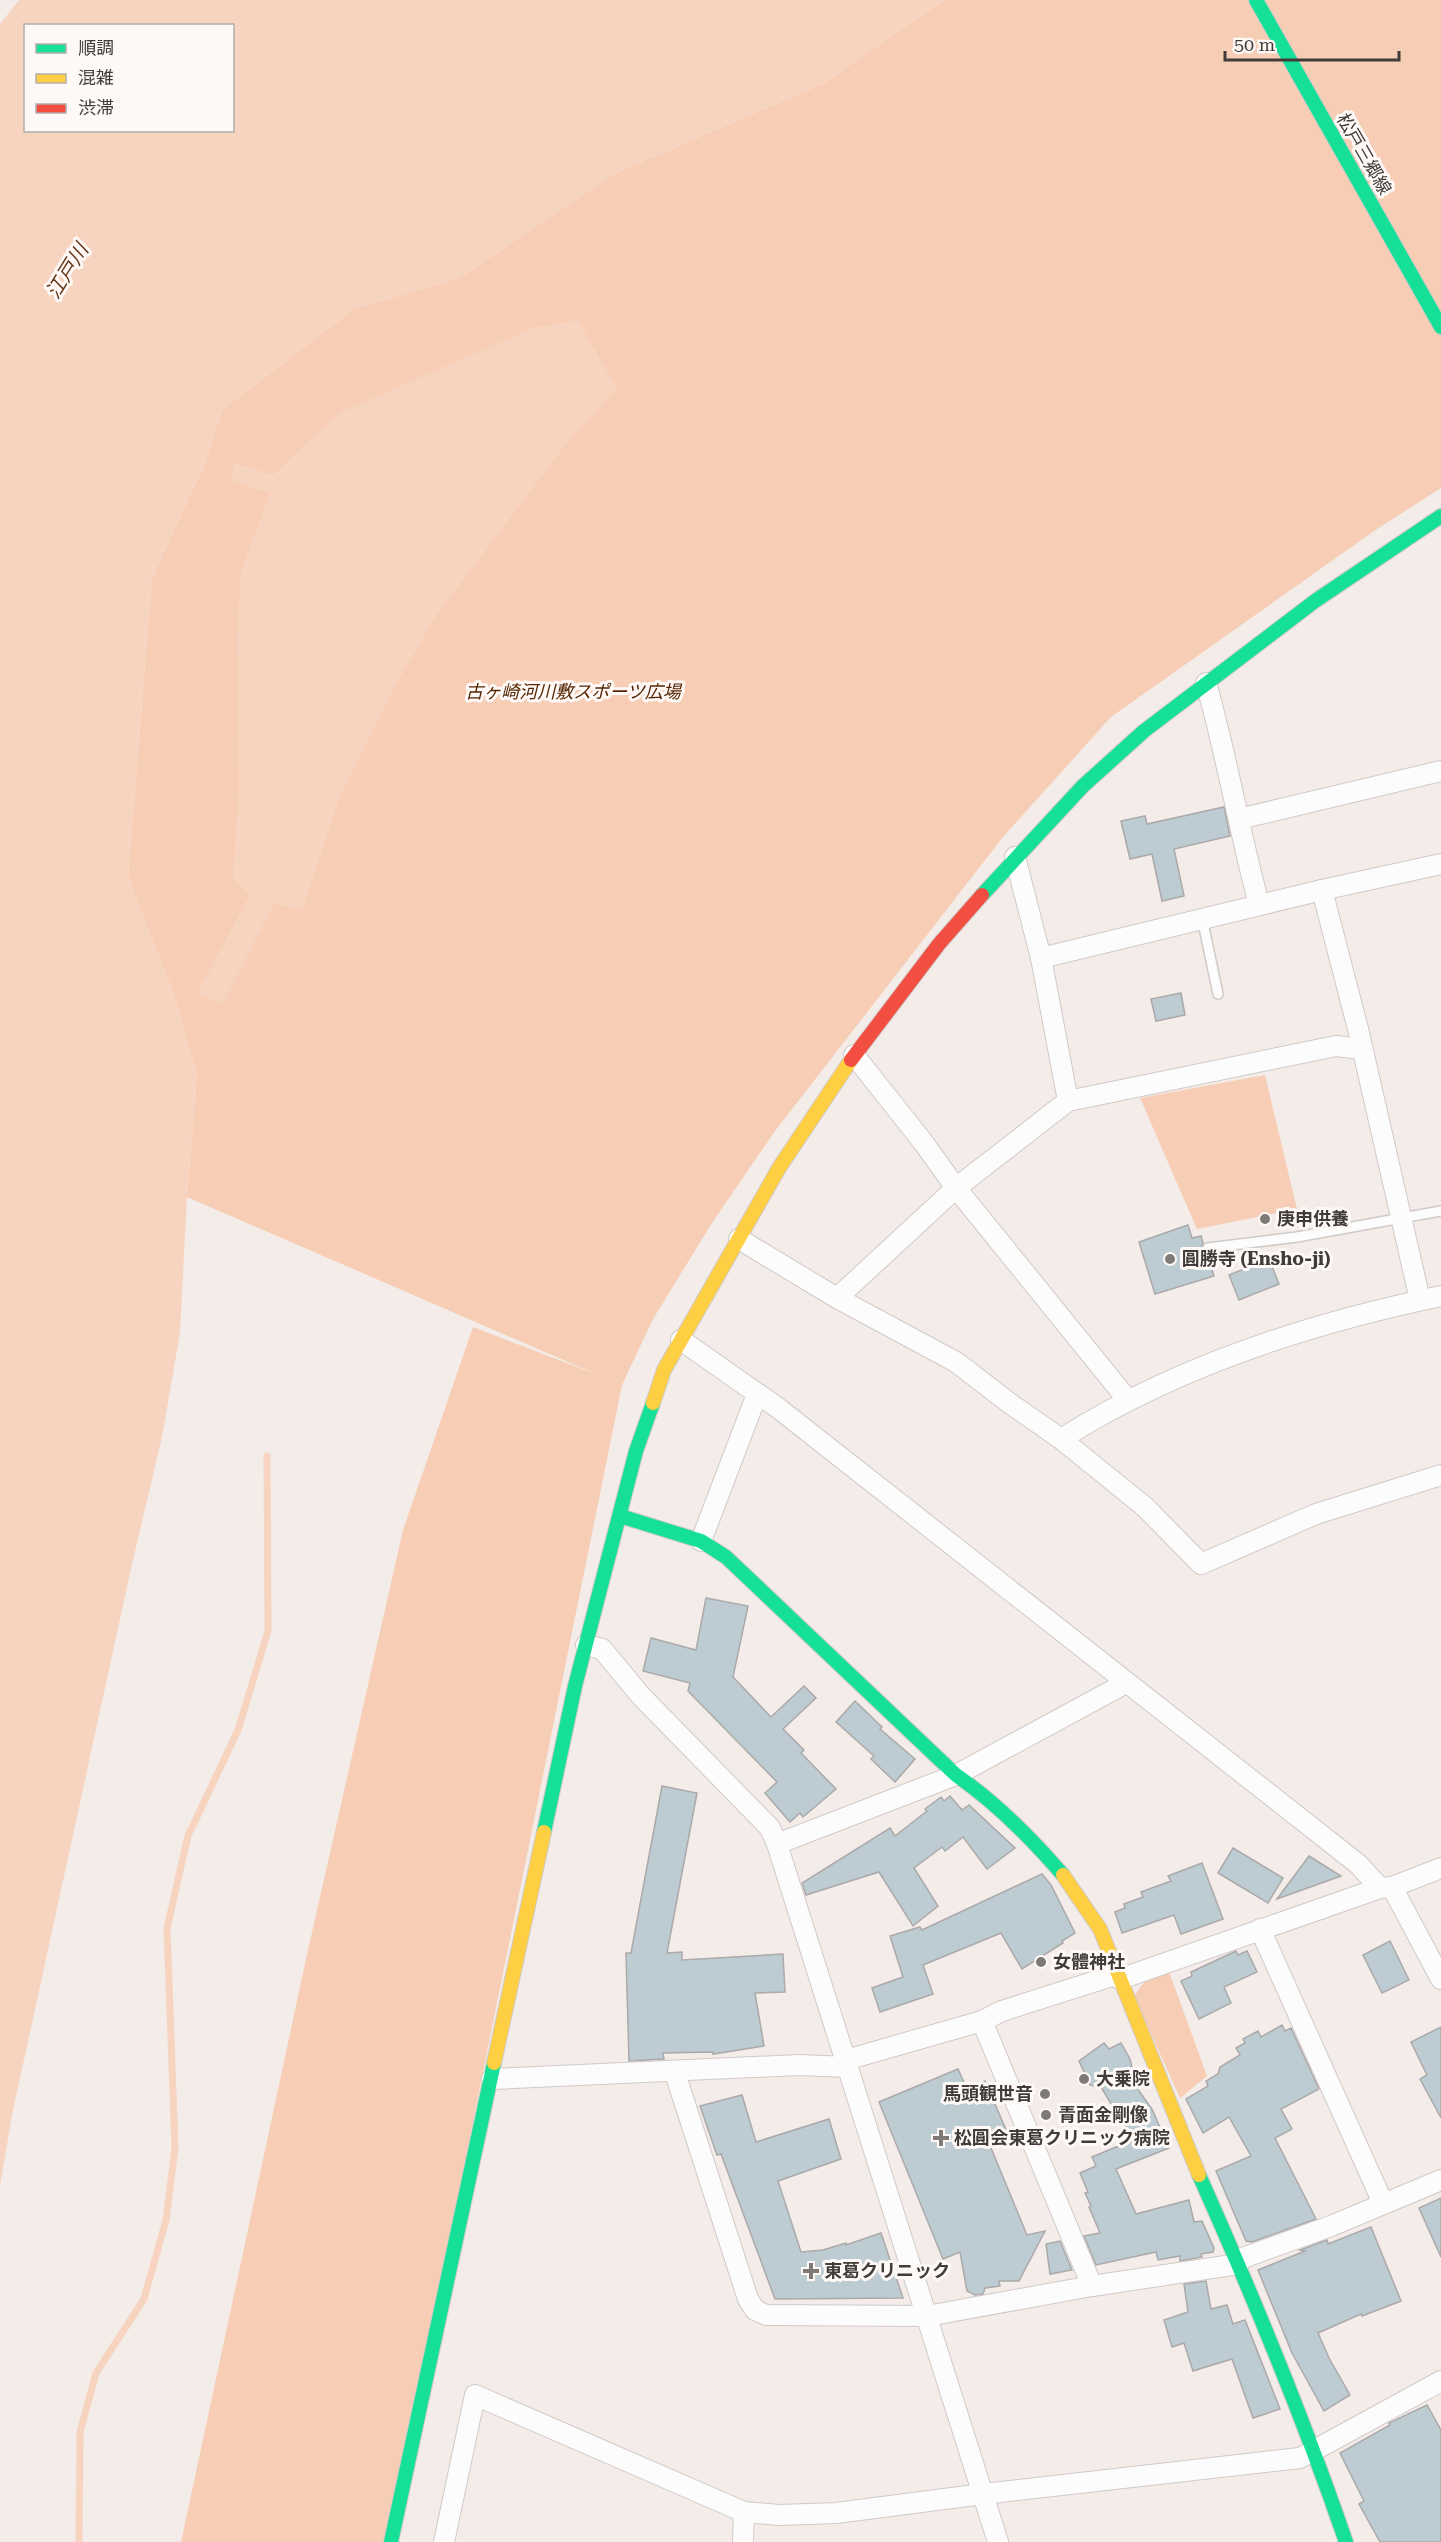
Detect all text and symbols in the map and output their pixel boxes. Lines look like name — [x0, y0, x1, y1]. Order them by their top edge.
legend — [24, 24, 234, 132]
scale bar — [1225, 24, 1399, 62]
text: 50 m — [1234, 34, 1275, 55]
text: 順調 — [78, 37, 114, 58]
text: 混雑 — [78, 67, 114, 88]
text: 渋滞 — [78, 97, 114, 118]
street label: 松戸三郷線 — [1333, 110, 1396, 198]
water label: 江戸川 — [41, 238, 94, 303]
park label: 古ヶ崎河川敷スポーツ広場 — [465, 681, 683, 702]
place label: 庚申供養 — [1277, 1208, 1349, 1229]
marker: 庚申供養 — [1258, 1212, 1272, 1226]
place label: 圓勝寺 (Ensho-ji) — [1182, 1248, 1331, 1269]
marker: 圓勝寺 (Ensho-ji) — [1163, 1252, 1177, 1266]
place label: 女體神社 — [1053, 1951, 1125, 1972]
marker: 女體神社 — [1034, 1955, 1048, 1969]
place label: 大乗院 — [1096, 2068, 1150, 2089]
marker: 大乗院 — [1077, 2072, 1091, 2086]
place label: 馬頭観世音 — [943, 2083, 1033, 2104]
marker: 馬頭観世音 — [1038, 2087, 1052, 2101]
place label: 青面金剛像 — [1058, 2104, 1148, 2125]
marker: 青面金剛像 — [1039, 2108, 1053, 2122]
place label: 松圓会東葛クリニック病院 — [954, 2127, 1170, 2148]
marker: 松圓会東葛クリニック病院 — [932, 2129, 950, 2147]
place label: 東葛クリニック — [824, 2260, 950, 2281]
marker: 東葛クリニック — [802, 2262, 820, 2280]

